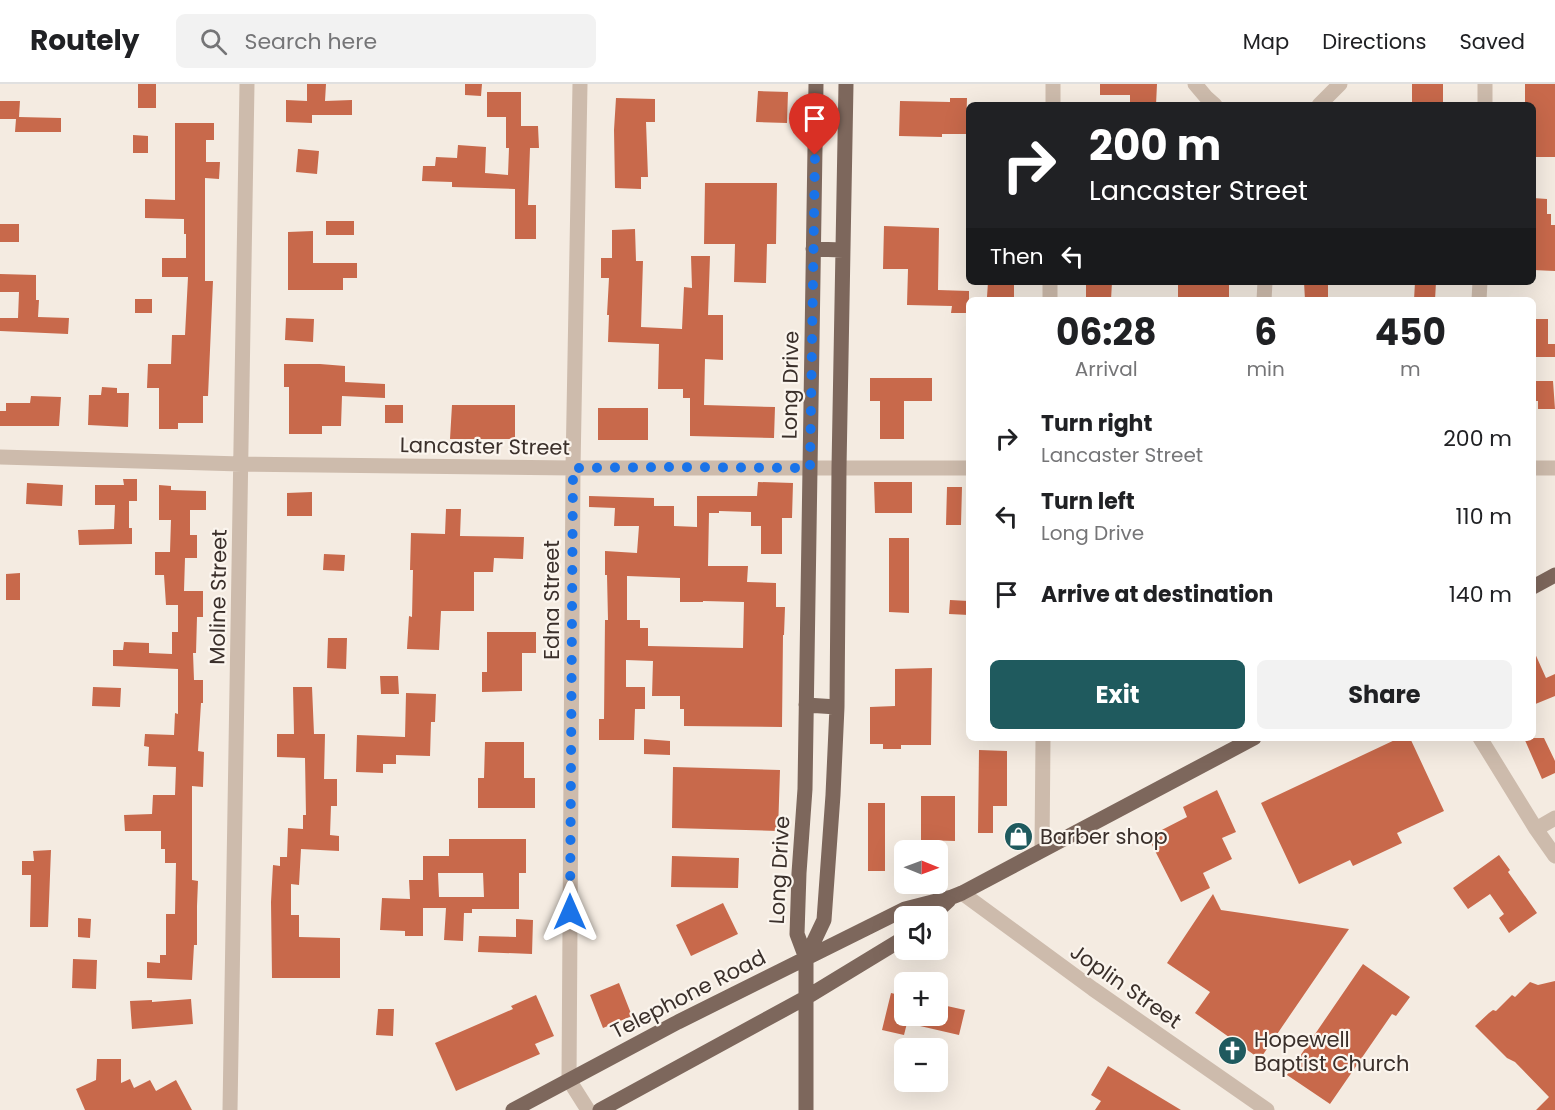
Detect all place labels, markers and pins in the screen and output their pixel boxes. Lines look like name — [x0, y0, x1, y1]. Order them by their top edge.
pin — [789, 93, 840, 155]
shop icon: Barber shop — [1003, 820, 1035, 852]
place label: Barber shop — [1040, 822, 1168, 851]
place label: Hopewell Baptist Church — [1254, 1025, 1409, 1078]
church icon: Hopewell Baptist Church — [1217, 1035, 1249, 1067]

